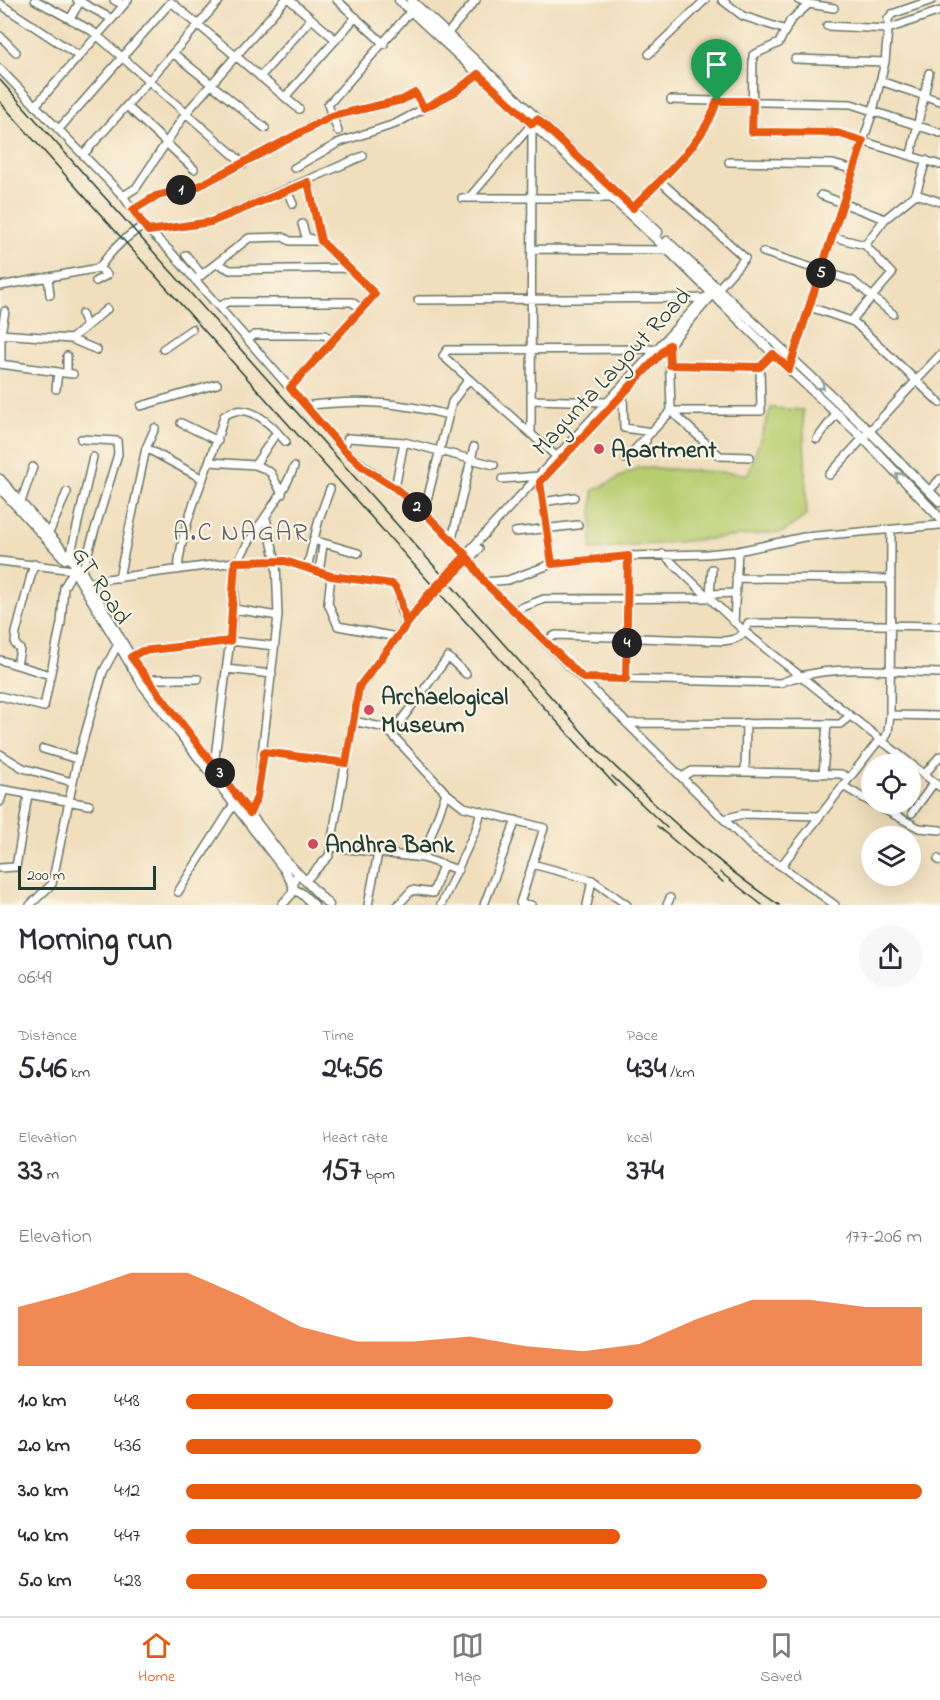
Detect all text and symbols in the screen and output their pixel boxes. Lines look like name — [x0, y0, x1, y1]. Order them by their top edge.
pin — [691, 39, 742, 101]
icon: arrive — [700, 48, 733, 81]
pin: 1 — [166, 175, 196, 205]
text: 1 — [178, 178, 184, 202]
pin: 5 — [806, 258, 836, 288]
text: 5 — [816, 261, 826, 285]
street label: Magunta Layout Road — [525, 280, 701, 465]
one-way arrow — [813, 378, 824, 389]
place label: Apartment — [611, 434, 718, 469]
marker: Apartment — [592, 442, 606, 456]
one-way arrow — [896, 472, 907, 483]
pin: 2 — [402, 492, 432, 522]
text: 2 — [413, 495, 421, 519]
district label: A.C NAGAR — [173, 515, 309, 553]
street label: GT Road — [62, 540, 139, 633]
pin: 4 — [612, 628, 642, 658]
text: 4 — [624, 631, 630, 655]
place label: Archaelogical Museum — [381, 681, 508, 744]
marker: Archaelogical Museum — [362, 703, 376, 717]
map controls — [861, 754, 921, 886]
button: locate — [861, 754, 921, 814]
pin: 3 — [205, 758, 235, 788]
text: 3 — [217, 761, 223, 785]
button: layers — [861, 826, 921, 886]
place label: Andhra Bank — [325, 829, 455, 864]
marker: Andhra Bank — [306, 837, 320, 851]
scale bar — [18, 863, 156, 890]
text: 200 m — [27, 864, 65, 888]
text: Morning run — [18, 917, 172, 965]
button: share — [859, 925, 922, 988]
text: 06:49 — [18, 964, 51, 993]
text: Distance — [18, 1024, 77, 1048]
text: Time — [322, 1024, 354, 1048]
text: Pace — [627, 1024, 658, 1048]
text: 5.46 — [18, 1048, 67, 1092]
text: 24:56 — [322, 1048, 383, 1092]
text: 4:34 — [627, 1048, 666, 1092]
text: km — [67, 1061, 90, 1085]
text: /km — [666, 1061, 695, 1085]
text: Elevation — [18, 1126, 77, 1150]
text: Heart rate — [322, 1126, 388, 1150]
text: kcal — [627, 1126, 652, 1150]
text: 33 — [18, 1150, 43, 1194]
text: 157 — [322, 1150, 361, 1194]
text: 374 — [627, 1150, 664, 1194]
text: m — [43, 1163, 59, 1187]
text: bpm — [361, 1163, 395, 1187]
text: Elevation — [18, 1223, 92, 1252]
text: 177–206 m — [846, 1223, 922, 1252]
text: 1.0 km — [18, 1387, 66, 1416]
text: 4:48 — [114, 1387, 140, 1416]
text: 2.0 km — [18, 1432, 70, 1461]
text: 4:36 — [114, 1432, 141, 1461]
text: 3.0 km — [18, 1477, 68, 1506]
text: 4:12 — [114, 1477, 140, 1506]
text: 4.0 km — [18, 1522, 68, 1551]
text: 4:47 — [114, 1522, 140, 1551]
text: 5.0 km — [18, 1567, 71, 1596]
text: 4:28 — [114, 1567, 141, 1596]
tab: Home — [138, 1629, 175, 1689]
tab: Map — [451, 1629, 484, 1689]
tab: Saved — [760, 1629, 802, 1689]

